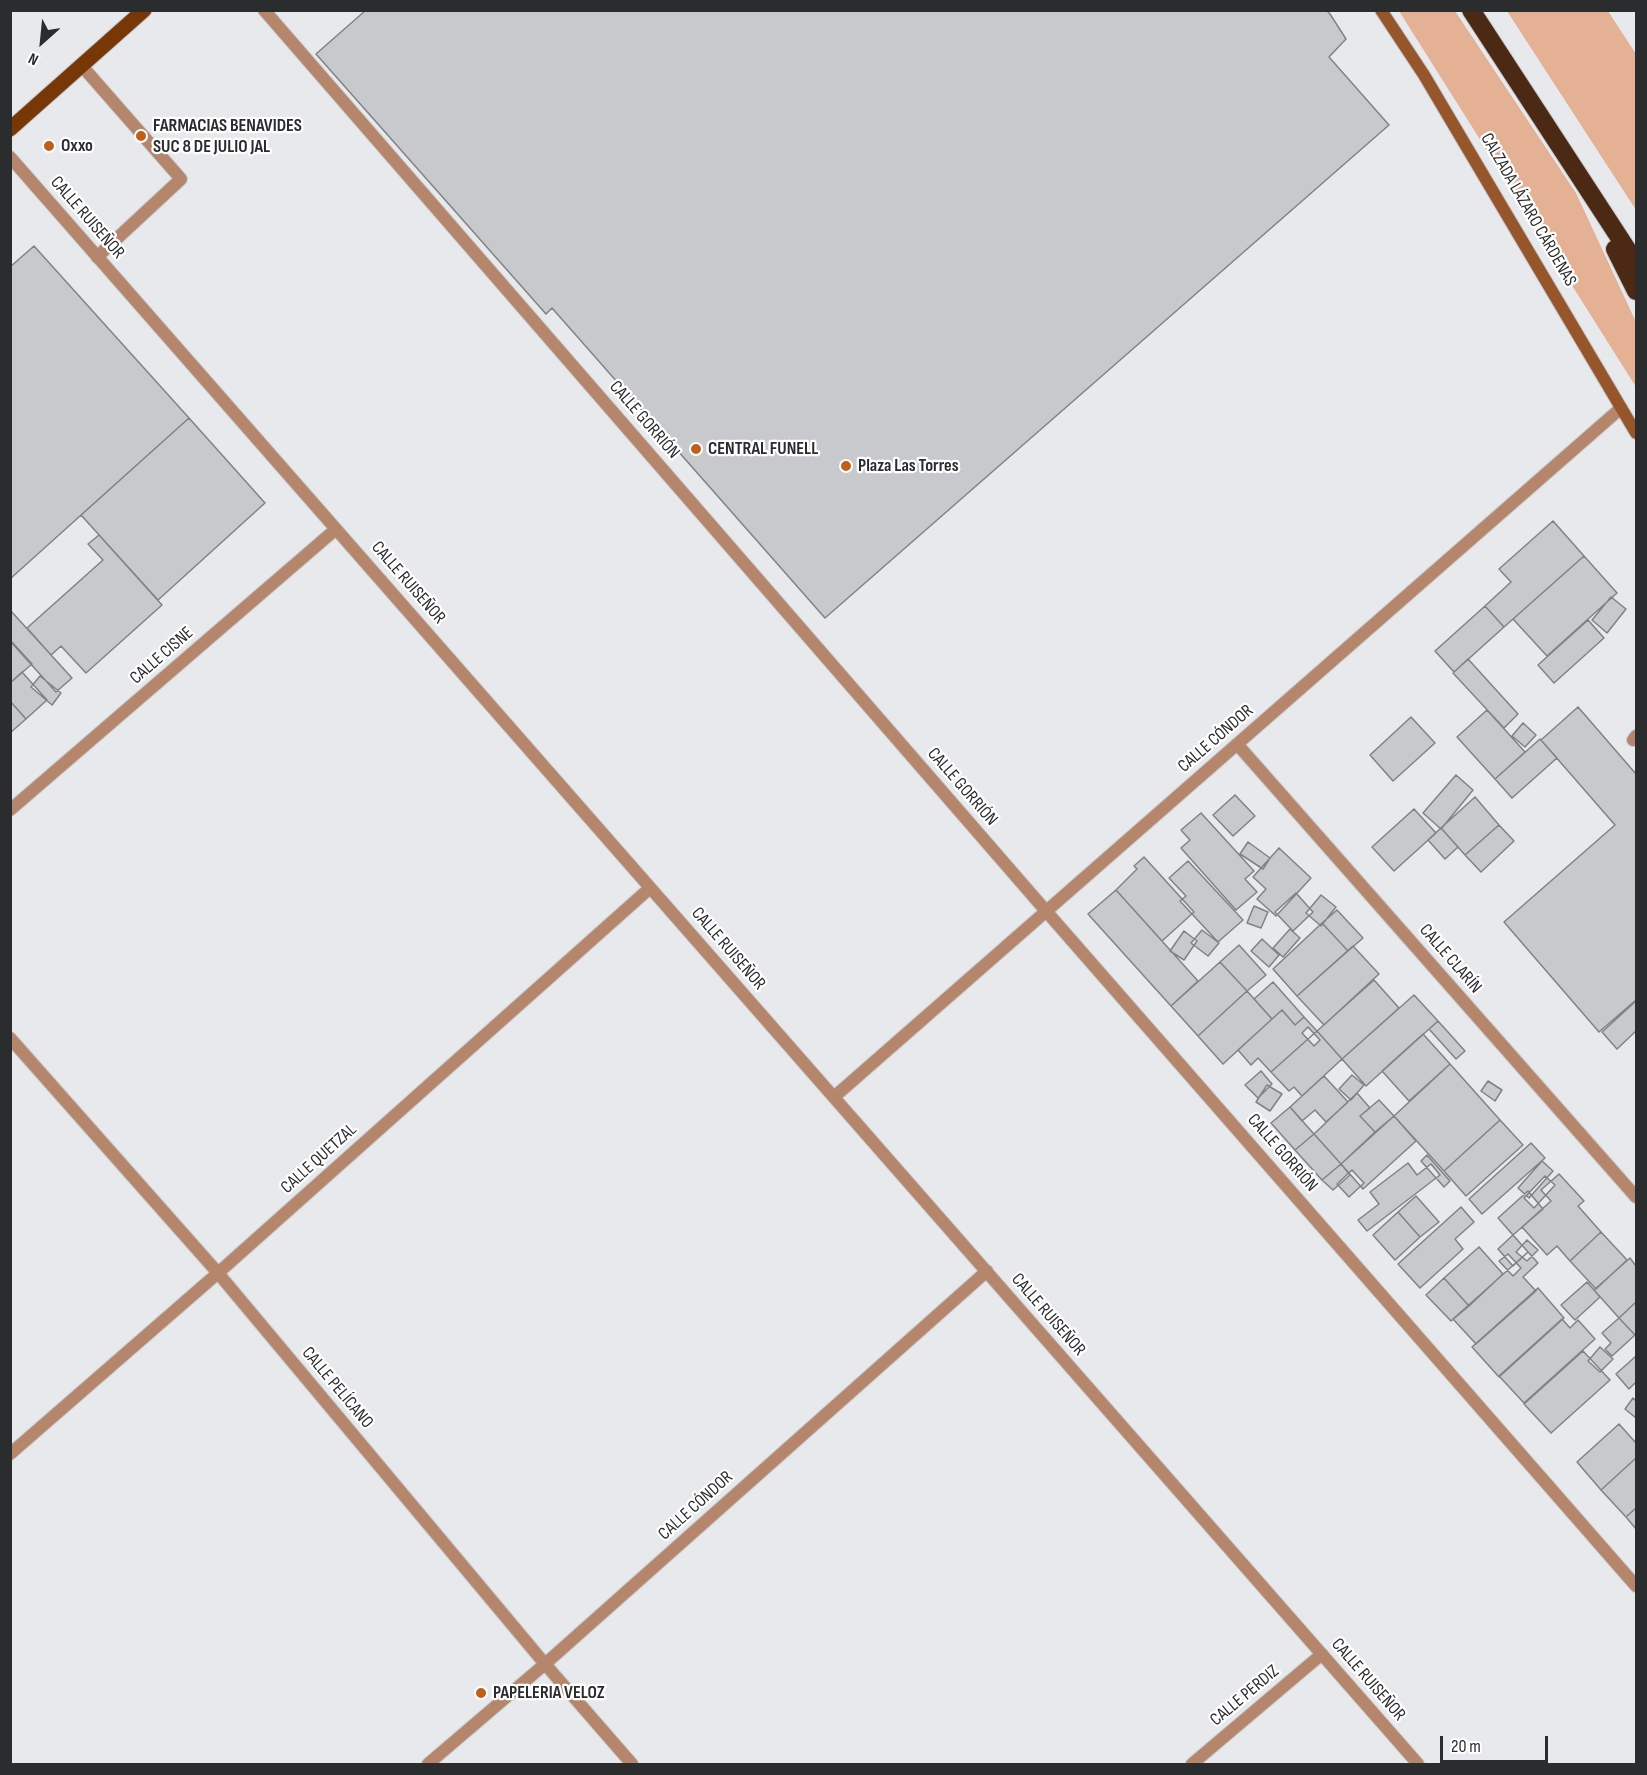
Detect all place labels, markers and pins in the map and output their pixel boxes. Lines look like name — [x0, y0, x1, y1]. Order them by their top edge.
place label: FARMACIAS BENAVIDES SUC 8 DE JULIO JAL — [153, 115, 302, 158]
marker: FARMACIAS BENAVIDES SUC 8 DE JULIO JAL — [134, 129, 148, 143]
place label: Oxxo — [61, 135, 93, 157]
marker: Oxxo — [42, 139, 56, 153]
place label: CENTRAL FUNELL — [708, 438, 818, 460]
marker: CENTRAL FUNELL — [689, 442, 703, 456]
place label: Plaza Las Torres — [858, 455, 959, 477]
marker: Plaza Las Torres — [839, 459, 853, 473]
place label: PAPELERIA VELOZ — [493, 1682, 605, 1704]
marker: PAPELERIA VELOZ — [474, 1686, 488, 1700]

